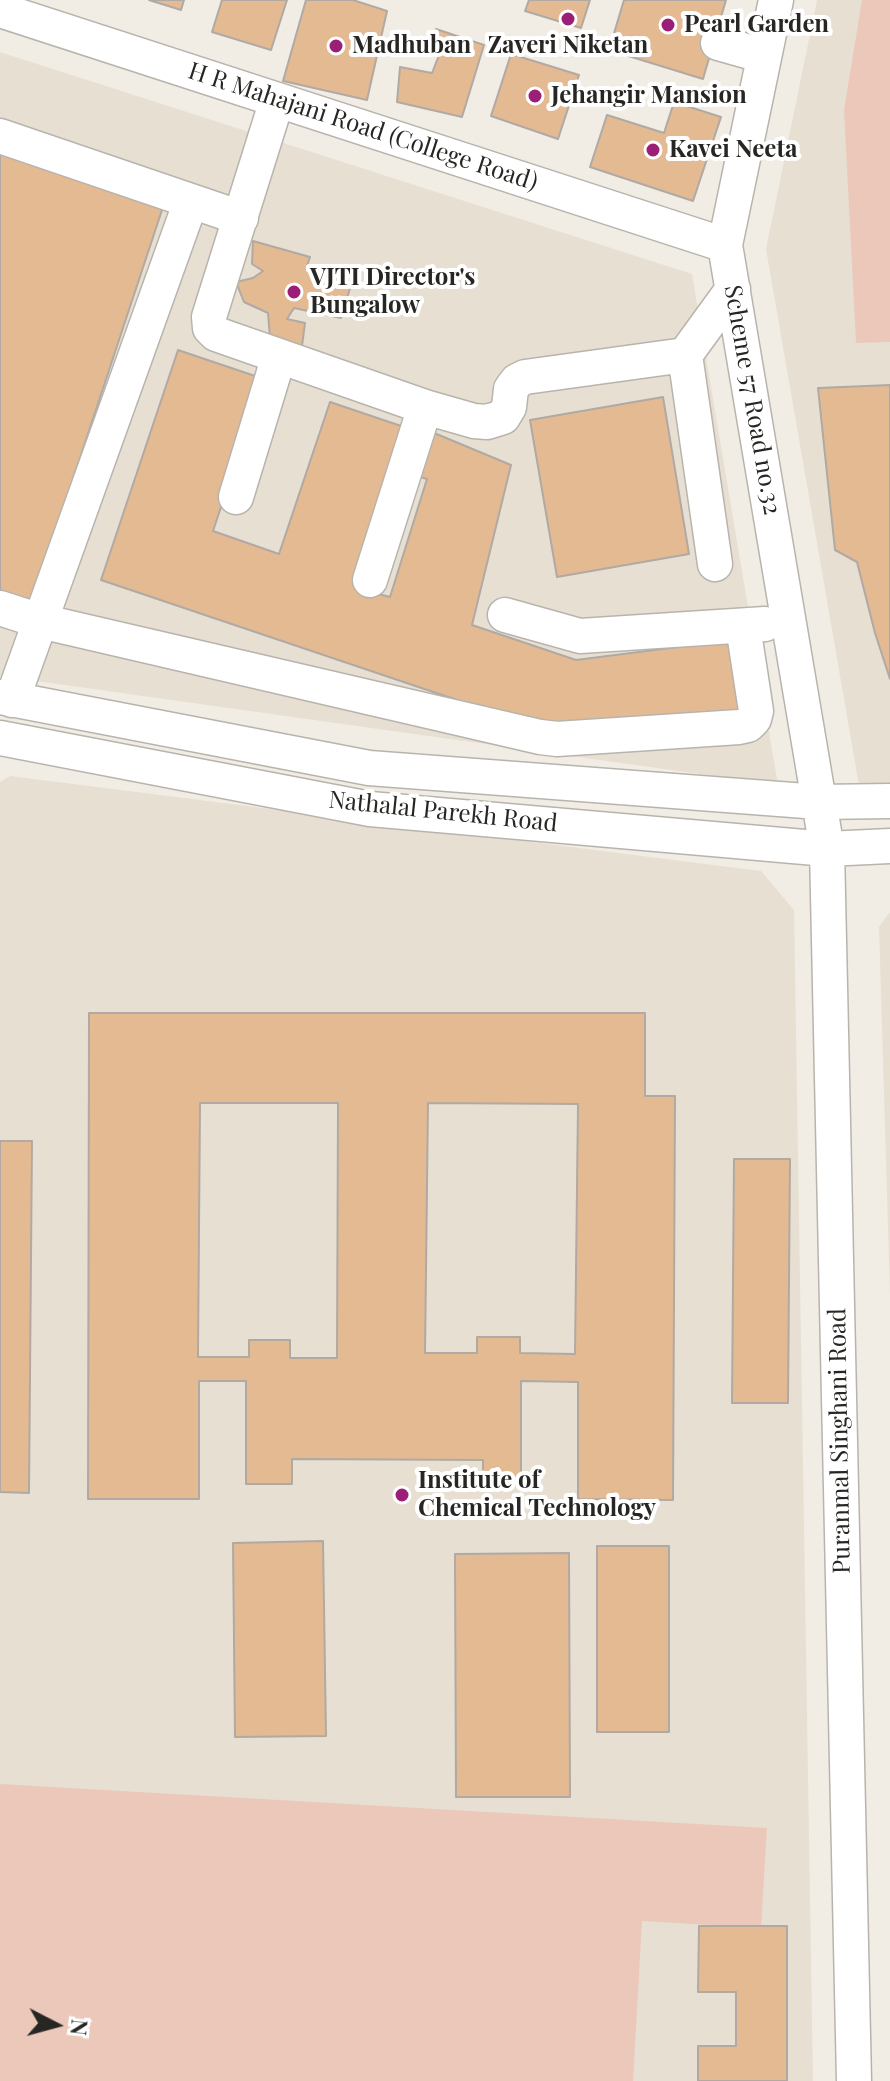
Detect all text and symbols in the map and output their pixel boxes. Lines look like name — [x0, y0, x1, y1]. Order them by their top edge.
marker: Zaveri Niketan — [559, 10, 577, 28]
place label: Pearl Garden — [684, 11, 829, 39]
marker: Pearl Garden — [659, 16, 677, 34]
place label: Madhuban — [352, 32, 471, 60]
place label: Zaveri Niketan — [488, 32, 648, 60]
marker: Madhuban — [327, 37, 345, 55]
street label: H R Mahajani Road (College Road) — [185, 57, 541, 197]
place label: Jehangir Mansion — [551, 82, 747, 110]
marker: Jehangir Mansion — [526, 87, 544, 105]
place label: Kavei Neeta — [669, 136, 797, 164]
marker: Kavei Neeta — [644, 141, 662, 159]
place label: VJTI Director's Bungalow — [310, 264, 475, 320]
marker: VJTI Director's Bungalow — [285, 283, 303, 301]
street label: Scheme 57 Road no.32 — [718, 283, 786, 517]
street label: Nathalal Parekh Road — [327, 786, 559, 838]
street label: Puranmal Singhani Road — [823, 1308, 857, 1574]
place label: Institute of Chemical Technology — [418, 1467, 656, 1523]
marker: Institute of Chemical Technology — [393, 1486, 411, 1504]
north arrow — [16, 1985, 96, 2065]
text: N — [64, 2018, 96, 2037]

